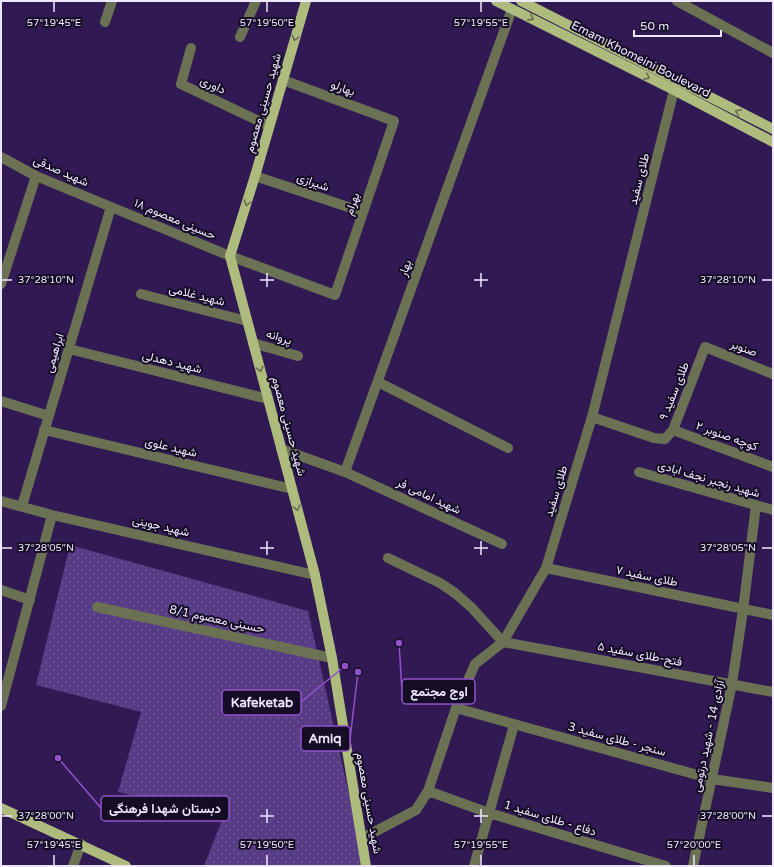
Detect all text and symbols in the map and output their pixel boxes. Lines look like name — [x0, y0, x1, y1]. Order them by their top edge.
scale bar — [634, 12, 721, 38]
one-way arrow — [526, 14, 534, 21]
text: 57°19'45"E — [27, 17, 81, 29]
text: 57°19'50"E — [240, 17, 294, 29]
text: 57°19'55"E — [454, 17, 508, 29]
street label: Emam Khomeini Boulevard — [569, 18, 713, 100]
text: 50 m — [640, 19, 669, 33]
one-way arrow — [291, 35, 300, 42]
street label: شهید حسینی معصوم — [242, 52, 285, 155]
one-way arrow — [643, 72, 650, 79]
street label: داوری — [198, 73, 228, 98]
street label: بهارلو — [329, 77, 357, 100]
one-way arrow — [735, 109, 742, 117]
street label: طلای سفید — [626, 152, 653, 207]
street label: شهید صدقی — [31, 153, 91, 190]
street label: شیرازی — [295, 170, 331, 195]
street label: بهرام — [342, 191, 363, 218]
street label: حسینی معصوم ۱۸ — [132, 196, 218, 243]
one-way arrow — [243, 200, 251, 207]
street label: بهار — [395, 258, 415, 280]
text: 37°28'10"N — [18, 274, 74, 286]
text: 37°28'10"N — [700, 274, 756, 286]
street label: شهید غلامی — [167, 281, 226, 310]
street label: پروانه — [264, 326, 294, 349]
street label: ابراهیمی — [41, 332, 68, 375]
street label: صنوبر — [727, 336, 759, 360]
street label: شهید دهدلی — [140, 348, 203, 377]
street label: طلای سفید ۹ — [656, 360, 693, 423]
one-way arrow — [255, 365, 264, 372]
street label: شهید حسینی معصوم — [268, 375, 309, 478]
street label: کوچه صنوبر ۲ — [694, 418, 760, 455]
street label: شهید علوی — [143, 434, 198, 461]
street label: شهید رنجبر نجف ابادی — [656, 458, 762, 501]
street label: طلای سفید — [542, 464, 571, 519]
street label: شهید امامی فر — [393, 475, 463, 518]
one-way arrow — [292, 504, 301, 511]
street label: شهید جوینی — [131, 513, 191, 540]
text: 37°28'05"N — [18, 542, 74, 554]
text: 37°28'05"N — [700, 542, 756, 554]
street label: طلای سفید ۷ — [615, 563, 679, 590]
street label: حسینی معصوم 8/1 — [168, 602, 266, 637]
street label: فتح-طلای سفید ۵ — [596, 639, 684, 671]
street label: آزادی 14 - شهید درتومی — [689, 678, 728, 794]
callout: اوج مجتمع — [402, 679, 475, 704]
text: اوج مجتمع — [410, 684, 468, 701]
callout: Kafeketab — [222, 690, 301, 715]
text: Kafeketab — [231, 695, 293, 711]
street label: سنجر - طلای سفید 3 — [566, 719, 668, 760]
callout: Amiq — [301, 726, 350, 751]
text: Amiq — [309, 731, 342, 747]
street label: شهید حسینی معصوم — [352, 751, 385, 855]
callout: دبستان شهدا فرهنگی — [101, 796, 229, 821]
street label: دفاع - طلای سفید 1 — [502, 797, 598, 841]
text: دبستان شهدا فرهنگی — [109, 801, 221, 817]
text: 37°28'00"N — [18, 810, 74, 822]
text: 37°28'00"N — [700, 810, 756, 822]
text: 57°19'45"E — [27, 839, 81, 851]
text: 57°19'50"E — [240, 839, 294, 851]
text: 57°19'55"E — [454, 839, 508, 851]
text: 57°20'00"E — [667, 839, 721, 851]

